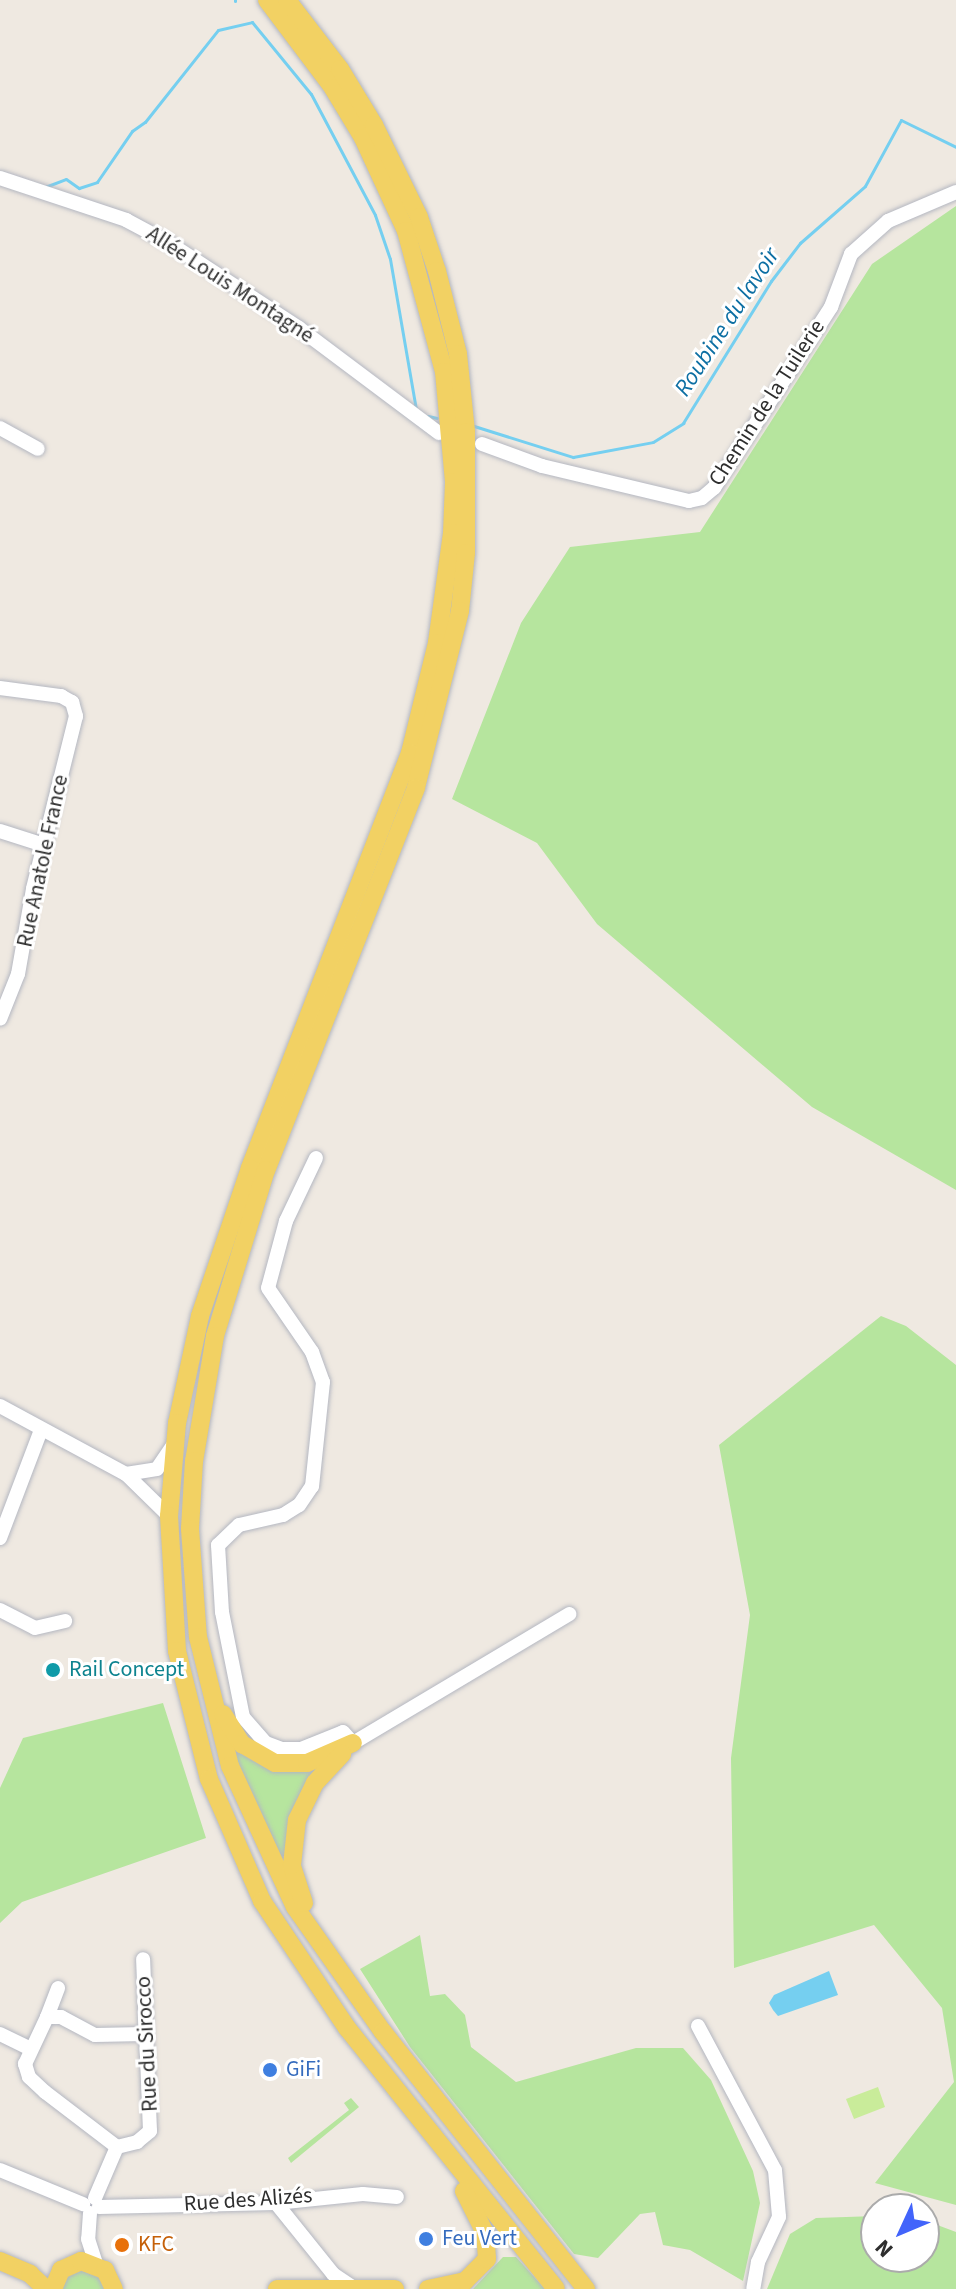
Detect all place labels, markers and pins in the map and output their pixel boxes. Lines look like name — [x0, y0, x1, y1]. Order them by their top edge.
place label: Rail Concept — [69, 1657, 184, 1683]
marker: Rail Concept — [44, 1661, 62, 1679]
place label: GiFi — [286, 2057, 321, 2083]
marker: GiFi — [261, 2061, 279, 2079]
place label: Feu Vert — [442, 2226, 517, 2252]
marker: Feu Vert — [417, 2230, 435, 2248]
place label: KFC — [138, 2232, 174, 2258]
marker: KFC — [113, 2236, 131, 2254]

